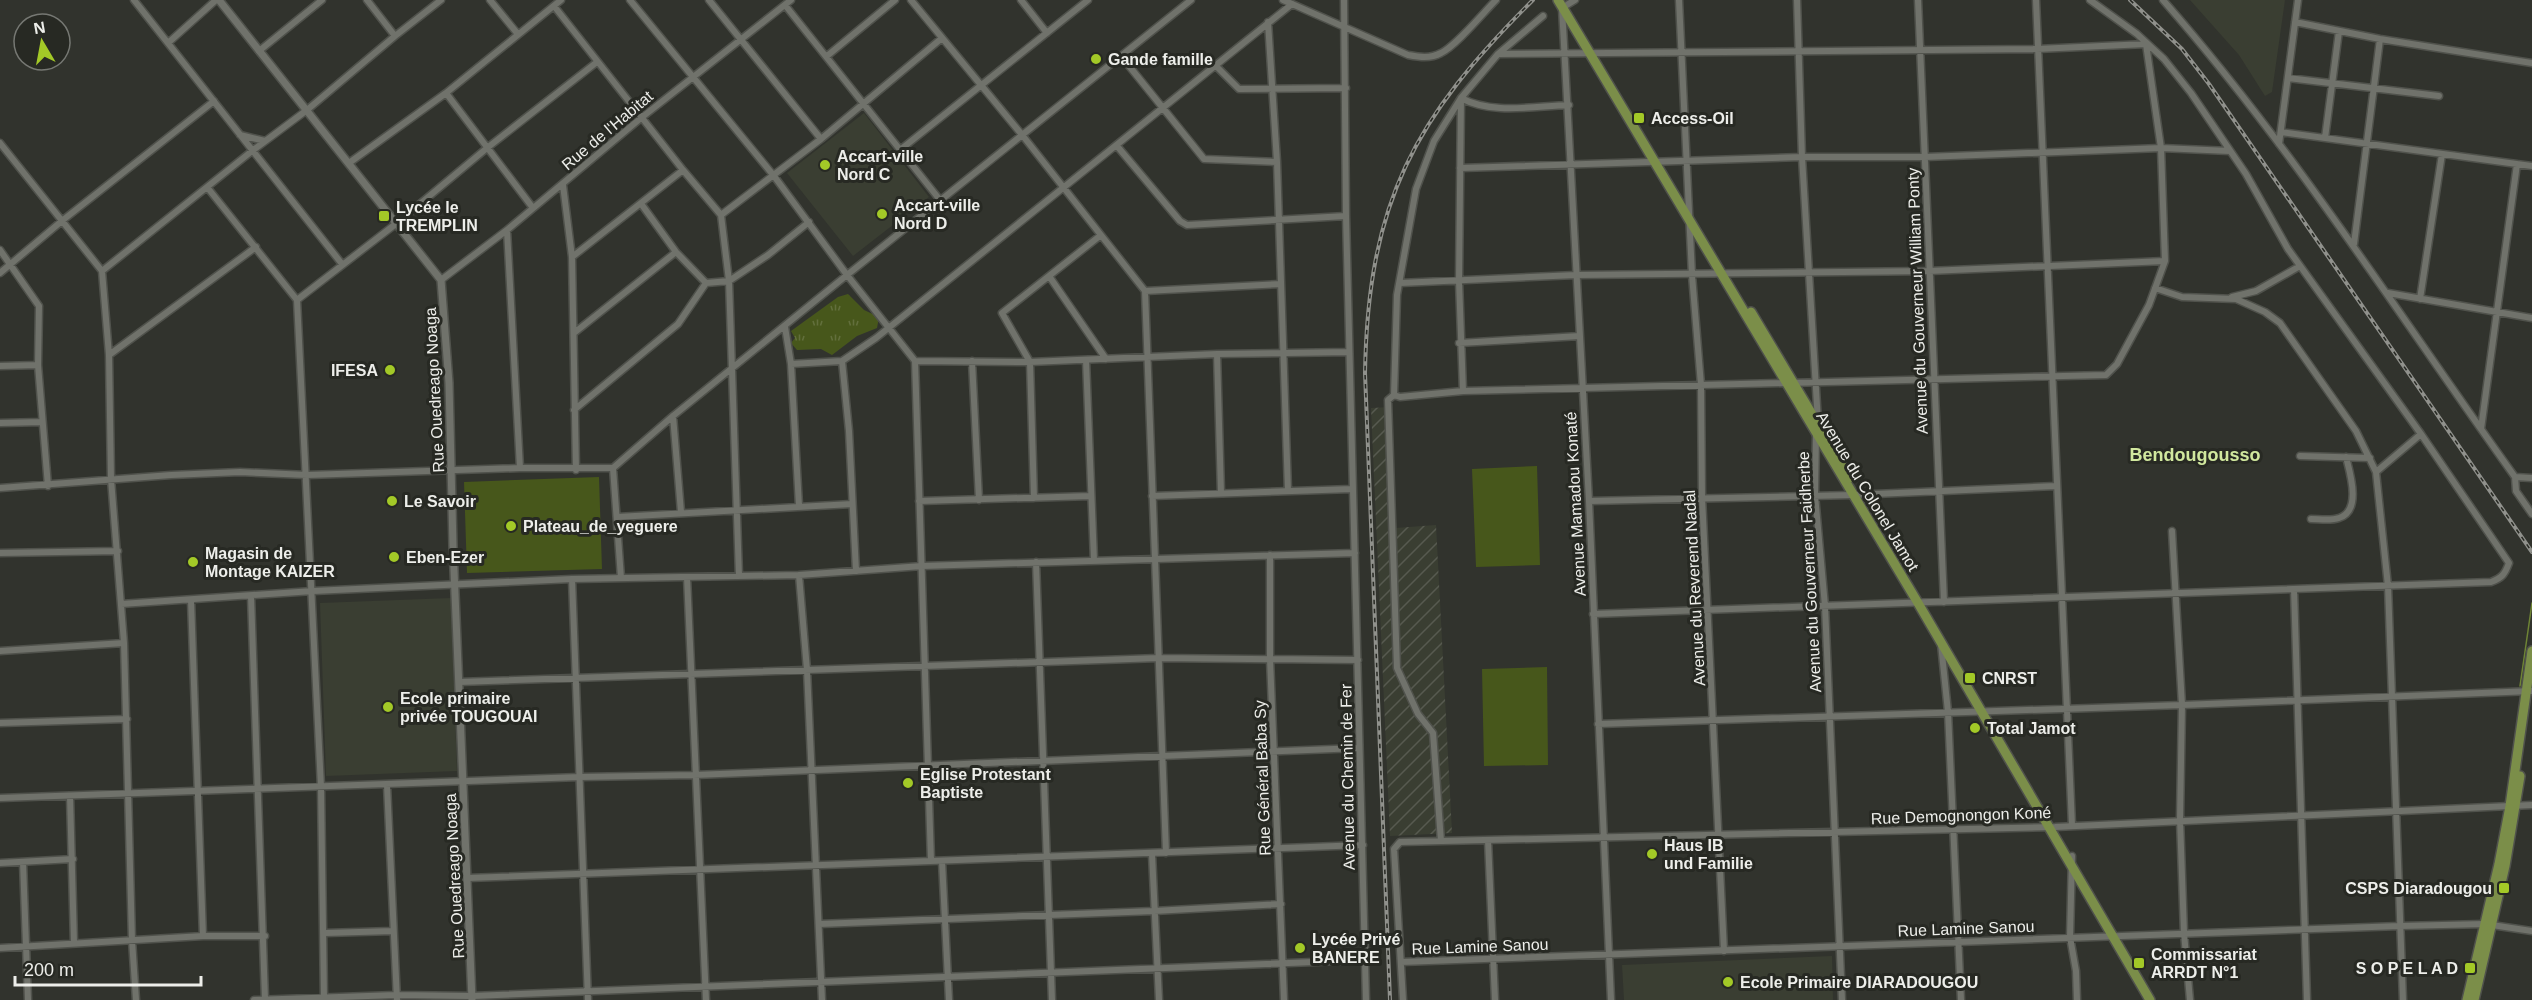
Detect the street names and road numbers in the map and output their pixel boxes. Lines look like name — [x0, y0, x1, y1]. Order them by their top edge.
street label: Rue de l'Habitat — [558, 87, 657, 173]
street label: Avenue du Gouverneur William Ponty — [1904, 168, 1931, 434]
street label: Rue Ouedreago Noaga — [422, 307, 447, 473]
street label: Avenue du Colonel Jamot — [1813, 408, 1922, 575]
street label: Avenue Mamadou Konaté — [1562, 411, 1589, 597]
street label: Avenue du Gouverneur Faidherbe — [1795, 451, 1824, 693]
street label: Avenue du Reverend Nadal — [1681, 490, 1708, 686]
street label: Avenue du Chemin de Fer — [1337, 683, 1358, 870]
street label: Rue Général Baba Sy — [1251, 700, 1274, 856]
street label: Rue Ouedreago Noaga — [442, 793, 467, 959]
street label: Rue Demognongon Koné — [1870, 804, 2052, 827]
street label: Rue Lamine Sanou — [1897, 918, 2035, 939]
street label: Rue Lamine Sanou — [1411, 936, 1549, 957]

